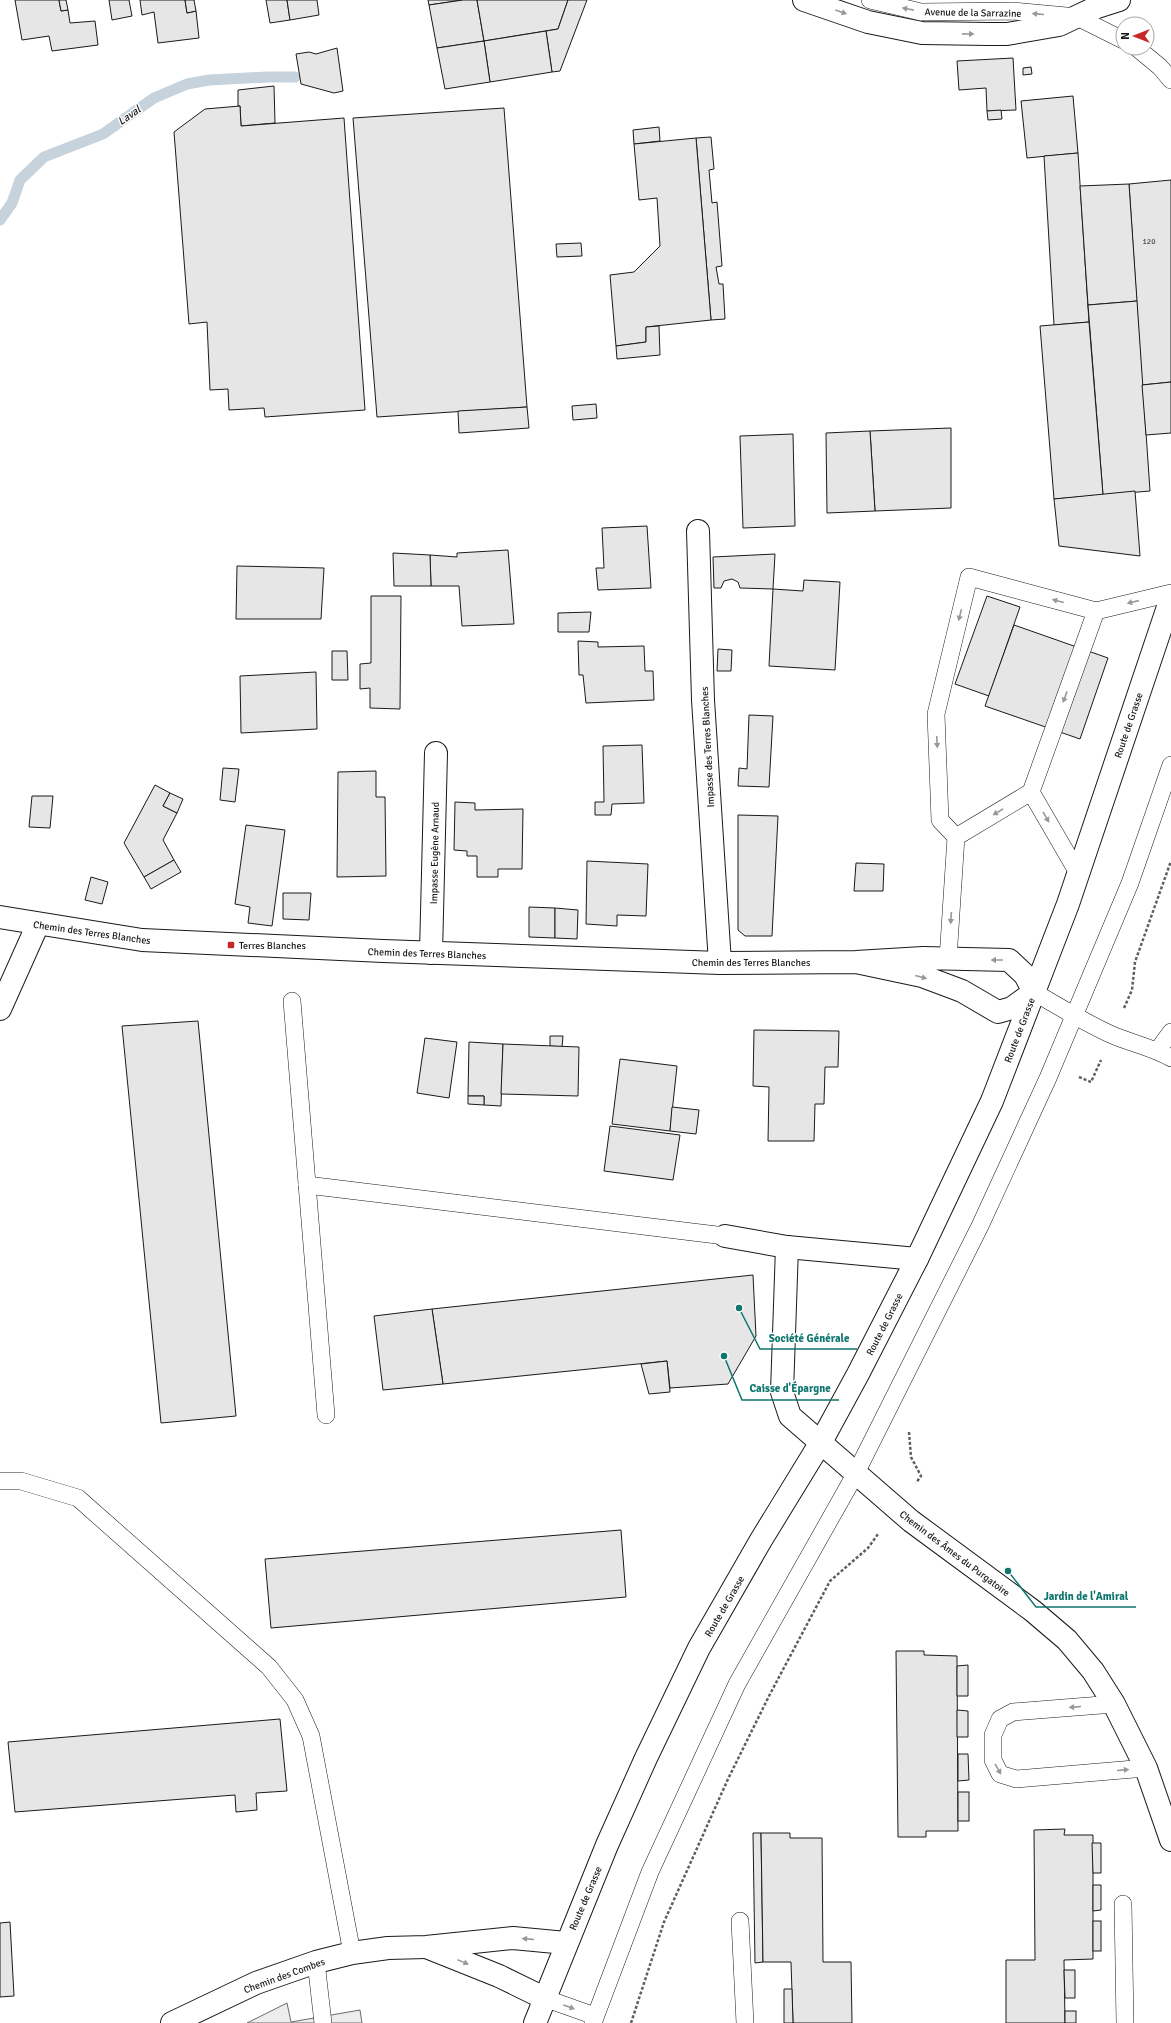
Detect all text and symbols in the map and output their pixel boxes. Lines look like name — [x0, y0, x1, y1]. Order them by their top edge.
one-way arrow — [902, 6, 914, 12]
street label: Avenue de la Sarrazine — [924, 6, 1021, 20]
one-way arrow — [835, 10, 847, 16]
one-way arrow — [1032, 10, 1044, 17]
north arrow — [1115, 16, 1155, 56]
one-way arrow — [962, 31, 975, 37]
text: N — [1119, 32, 1132, 40]
water label: Laval — [115, 103, 144, 128]
house number: 120 — [1143, 236, 1155, 246]
one-way arrow — [1052, 597, 1064, 603]
one-way arrow — [1127, 600, 1139, 606]
one-way arrow — [957, 608, 963, 621]
street label: Impasse des Terres Blanches — [699, 686, 717, 808]
street label: Route de Grasse — [1112, 691, 1146, 760]
one-way arrow — [1062, 692, 1068, 704]
one-way arrow — [934, 736, 941, 748]
street label: Impasse Eugène Arnaud — [428, 802, 442, 904]
one-way arrow — [993, 808, 1003, 816]
one-way arrow — [1043, 811, 1050, 823]
one-way arrow — [948, 912, 955, 924]
street label: Chemin des Terres Blanches — [32, 919, 152, 947]
marker: Terres Blanches — [226, 940, 236, 950]
place label: Terres Blanches — [239, 940, 307, 952]
street label: Chemin des Terres Blanches — [367, 946, 487, 962]
street label: Chemin des Terres Blanches — [692, 957, 811, 969]
one-way arrow — [990, 957, 1003, 963]
one-way arrow — [915, 974, 927, 980]
street label: Route de Grasse — [1002, 996, 1038, 1064]
street label: Route de Grasse — [864, 1291, 906, 1358]
callout: Société Générale — [760, 1326, 857, 1349]
text: Société Générale — [769, 1332, 850, 1345]
callout: Caisse d'Épargne — [742, 1377, 839, 1400]
text: Caisse d'Épargne — [749, 1381, 831, 1395]
street label: Chemin des Âmes du Purgatoire — [897, 1508, 1012, 1599]
street label: Route de Grasse — [703, 1574, 747, 1639]
callout: Jardin de l'Amiral — [1036, 1584, 1136, 1607]
text: Jardin de l'Amiral — [1044, 1590, 1129, 1603]
one-way arrow — [1069, 1703, 1081, 1710]
one-way arrow — [994, 1763, 1001, 1775]
one-way arrow — [1117, 1767, 1129, 1774]
street label: Route de Grasse — [567, 1865, 605, 1932]
one-way arrow — [522, 1936, 534, 1942]
street label: Chemin des Combes — [242, 1955, 327, 1996]
one-way arrow — [457, 1959, 469, 1965]
one-way arrow — [564, 2005, 576, 2011]

